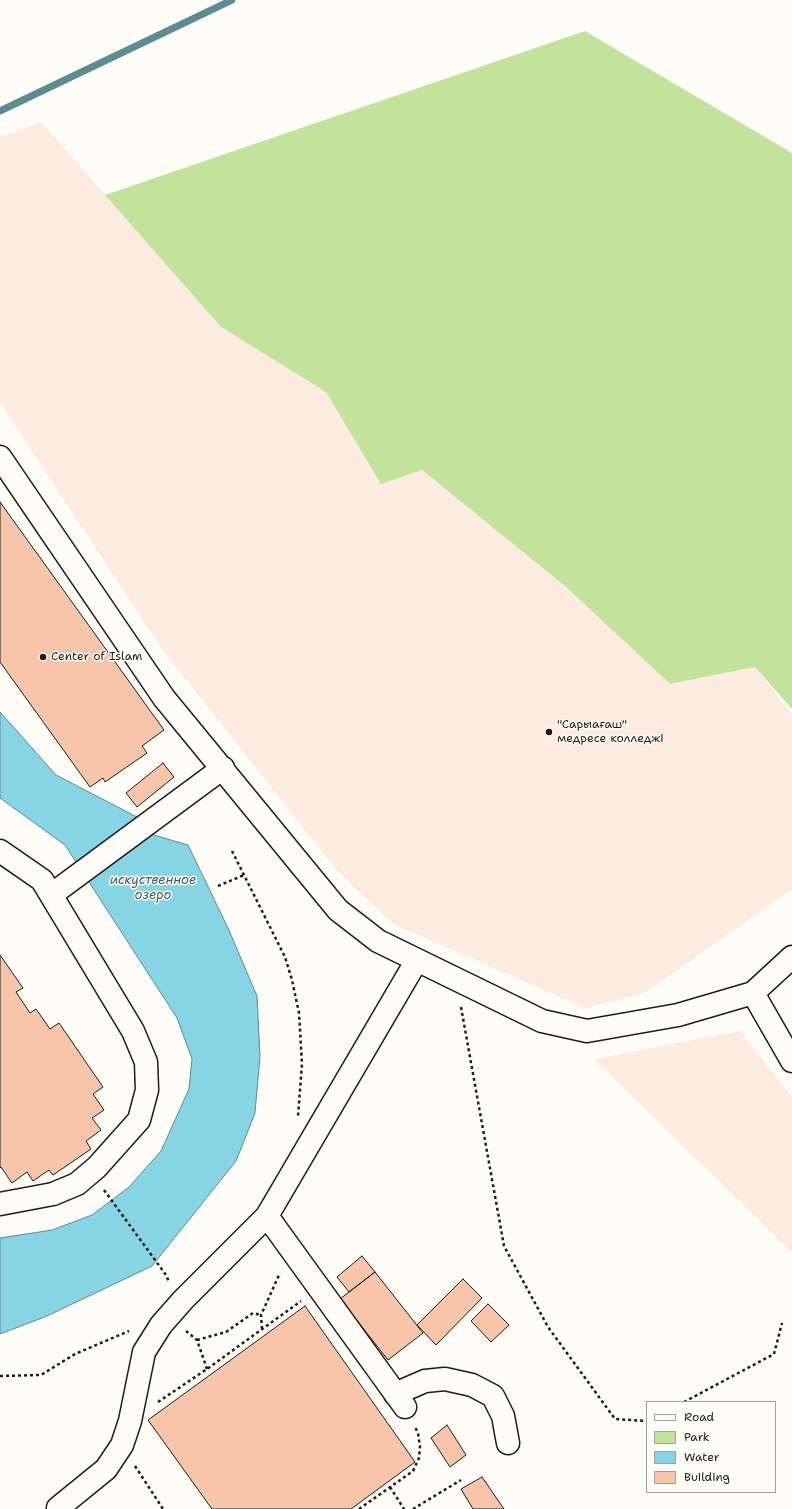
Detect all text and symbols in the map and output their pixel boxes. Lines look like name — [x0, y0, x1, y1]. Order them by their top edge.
place label: Center of Islam — [51, 650, 142, 664]
marker: Center of Islam — [38, 652, 48, 662]
place label: "Сарыағаш" медресе колледжі — [557, 718, 664, 746]
marker: "Сарыағаш" медресе колледжі — [544, 727, 554, 737]
water label: искуственное озеро — [110, 873, 196, 904]
legend — [646, 1401, 776, 1493]
text: Road — [684, 1409, 714, 1425]
text: Park — [684, 1429, 710, 1445]
text: Water — [684, 1449, 719, 1465]
text: Building — [684, 1469, 730, 1485]

